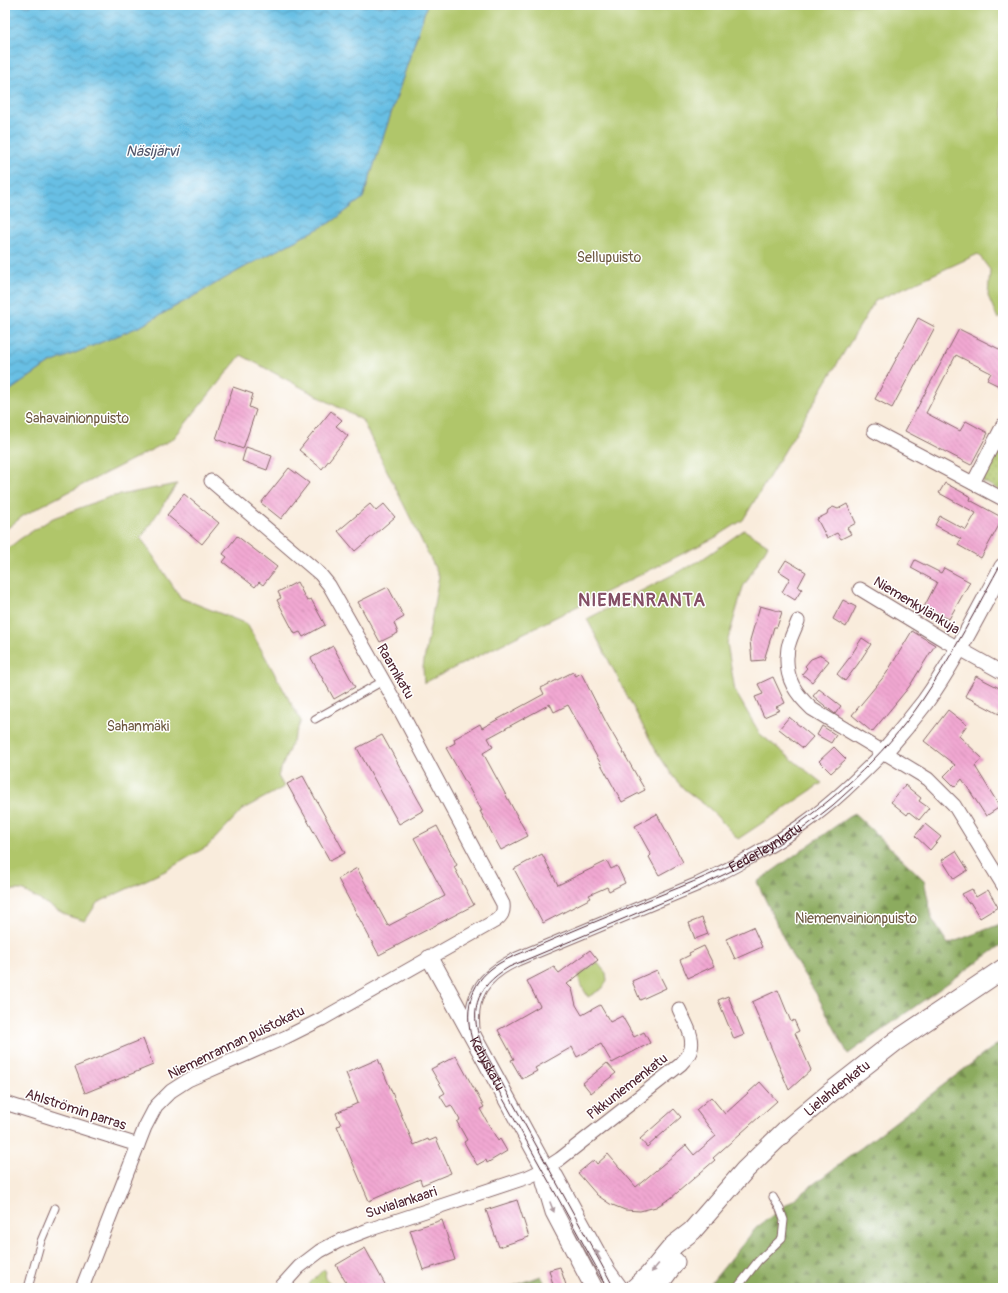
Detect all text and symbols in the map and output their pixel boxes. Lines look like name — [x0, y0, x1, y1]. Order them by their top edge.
water label: Näsijärvi — [126, 142, 180, 161]
park label: Sellupuisto — [577, 249, 642, 266]
park label: Sahavainionpuisto — [25, 410, 130, 427]
street label: Niemenkylänkuja — [870, 573, 963, 638]
district label: NIEMENRANTA — [578, 589, 706, 612]
street label: Raamikatu — [373, 641, 418, 702]
park label: Sahanmäki — [107, 718, 170, 735]
street label: Federleynkatu — [726, 820, 805, 876]
park label: Niemenvainionpuisto — [795, 910, 918, 927]
street label: Niemenrannan puistokatu — [165, 1002, 307, 1083]
street label: Kehyskatu — [465, 1034, 509, 1094]
street label: Pikkuniemenkatu — [584, 1050, 671, 1123]
street label: Lielahdenkatu — [801, 1057, 874, 1120]
street label: Ahlströmin parras — [23, 1085, 129, 1134]
street label: Suvialankaari — [363, 1183, 440, 1222]
one-way arrow — [550, 1201, 556, 1213]
one-way arrow — [594, 1250, 601, 1261]
one-way arrow — [650, 1262, 659, 1273]

